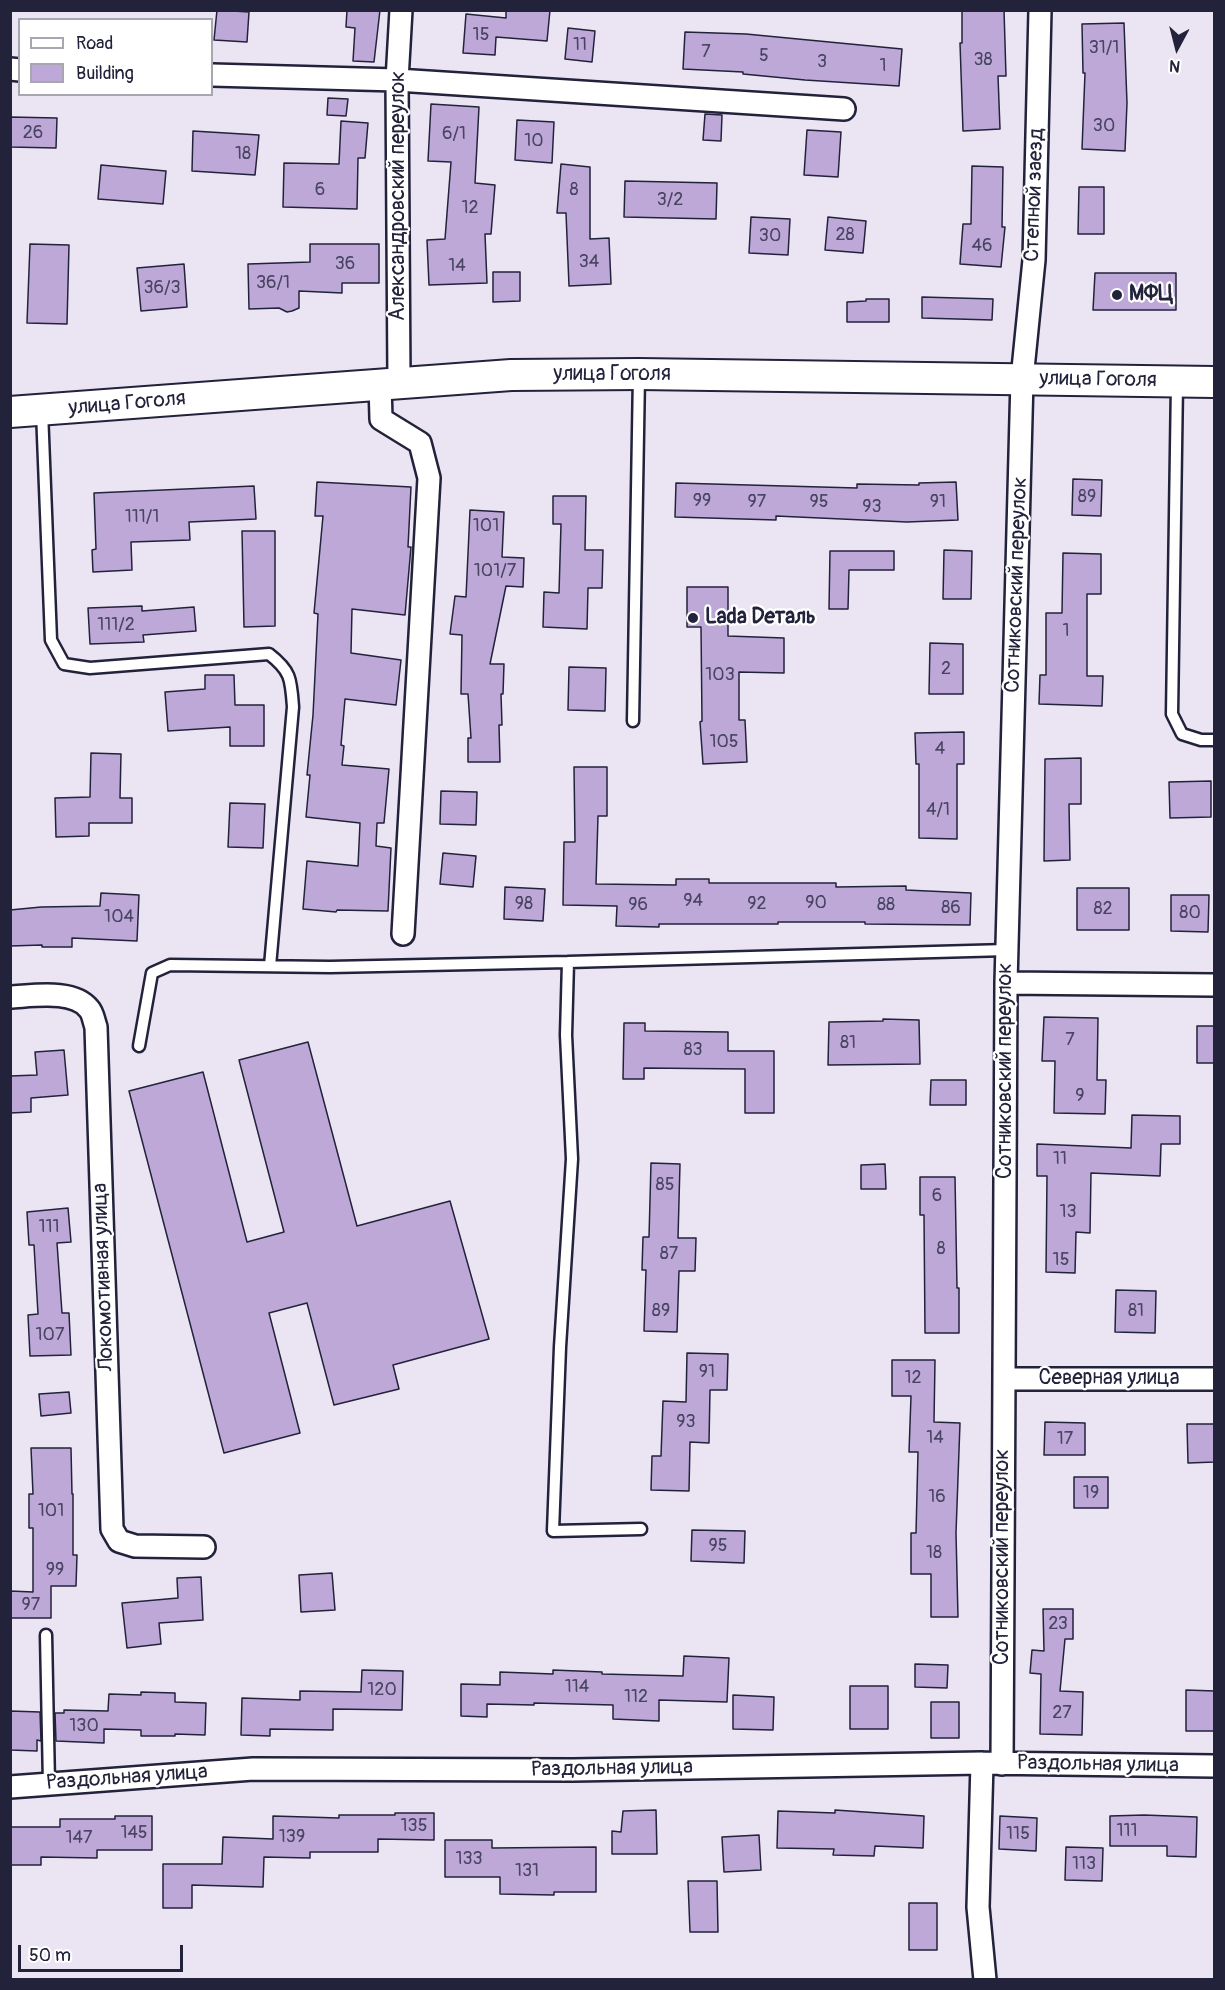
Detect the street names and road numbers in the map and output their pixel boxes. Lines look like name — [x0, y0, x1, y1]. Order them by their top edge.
street label: Александровский переулок — [386, 71, 412, 321]
street label: Степной заезд — [1020, 128, 1050, 262]
street label: улица Гоголя — [553, 362, 671, 388]
street label: улица Гоголя — [1039, 366, 1157, 394]
street label: улица Гоголя — [67, 386, 187, 422]
street label: Сотниковский переулок — [1001, 477, 1033, 693]
street label: Сотниковский переулок — [993, 963, 1019, 1179]
street label: Локомотивная улица — [88, 1182, 120, 1372]
street label: Северная улица — [1039, 1366, 1179, 1392]
street label: Сотниковский переулок — [990, 1449, 1016, 1665]
street label: Раздольная улица — [1017, 1751, 1179, 1779]
street label: Раздольная улица — [531, 1755, 693, 1783]
street label: Раздольная улица — [45, 1760, 209, 1796]

